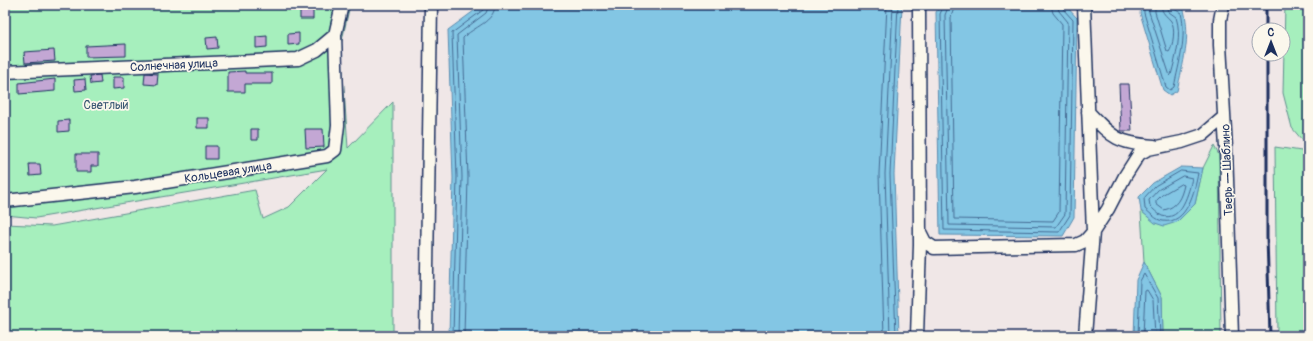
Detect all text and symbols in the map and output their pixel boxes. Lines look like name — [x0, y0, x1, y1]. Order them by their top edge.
north arrow — [1251, 22, 1291, 62]
text: С — [1268, 26, 1275, 39]
street label: Солнечная улица — [130, 56, 219, 75]
park label: Светлый — [83, 98, 129, 113]
street label: Тверь — Шаблино — [1218, 123, 1237, 216]
street label: Кольцевая улица — [183, 158, 273, 187]

